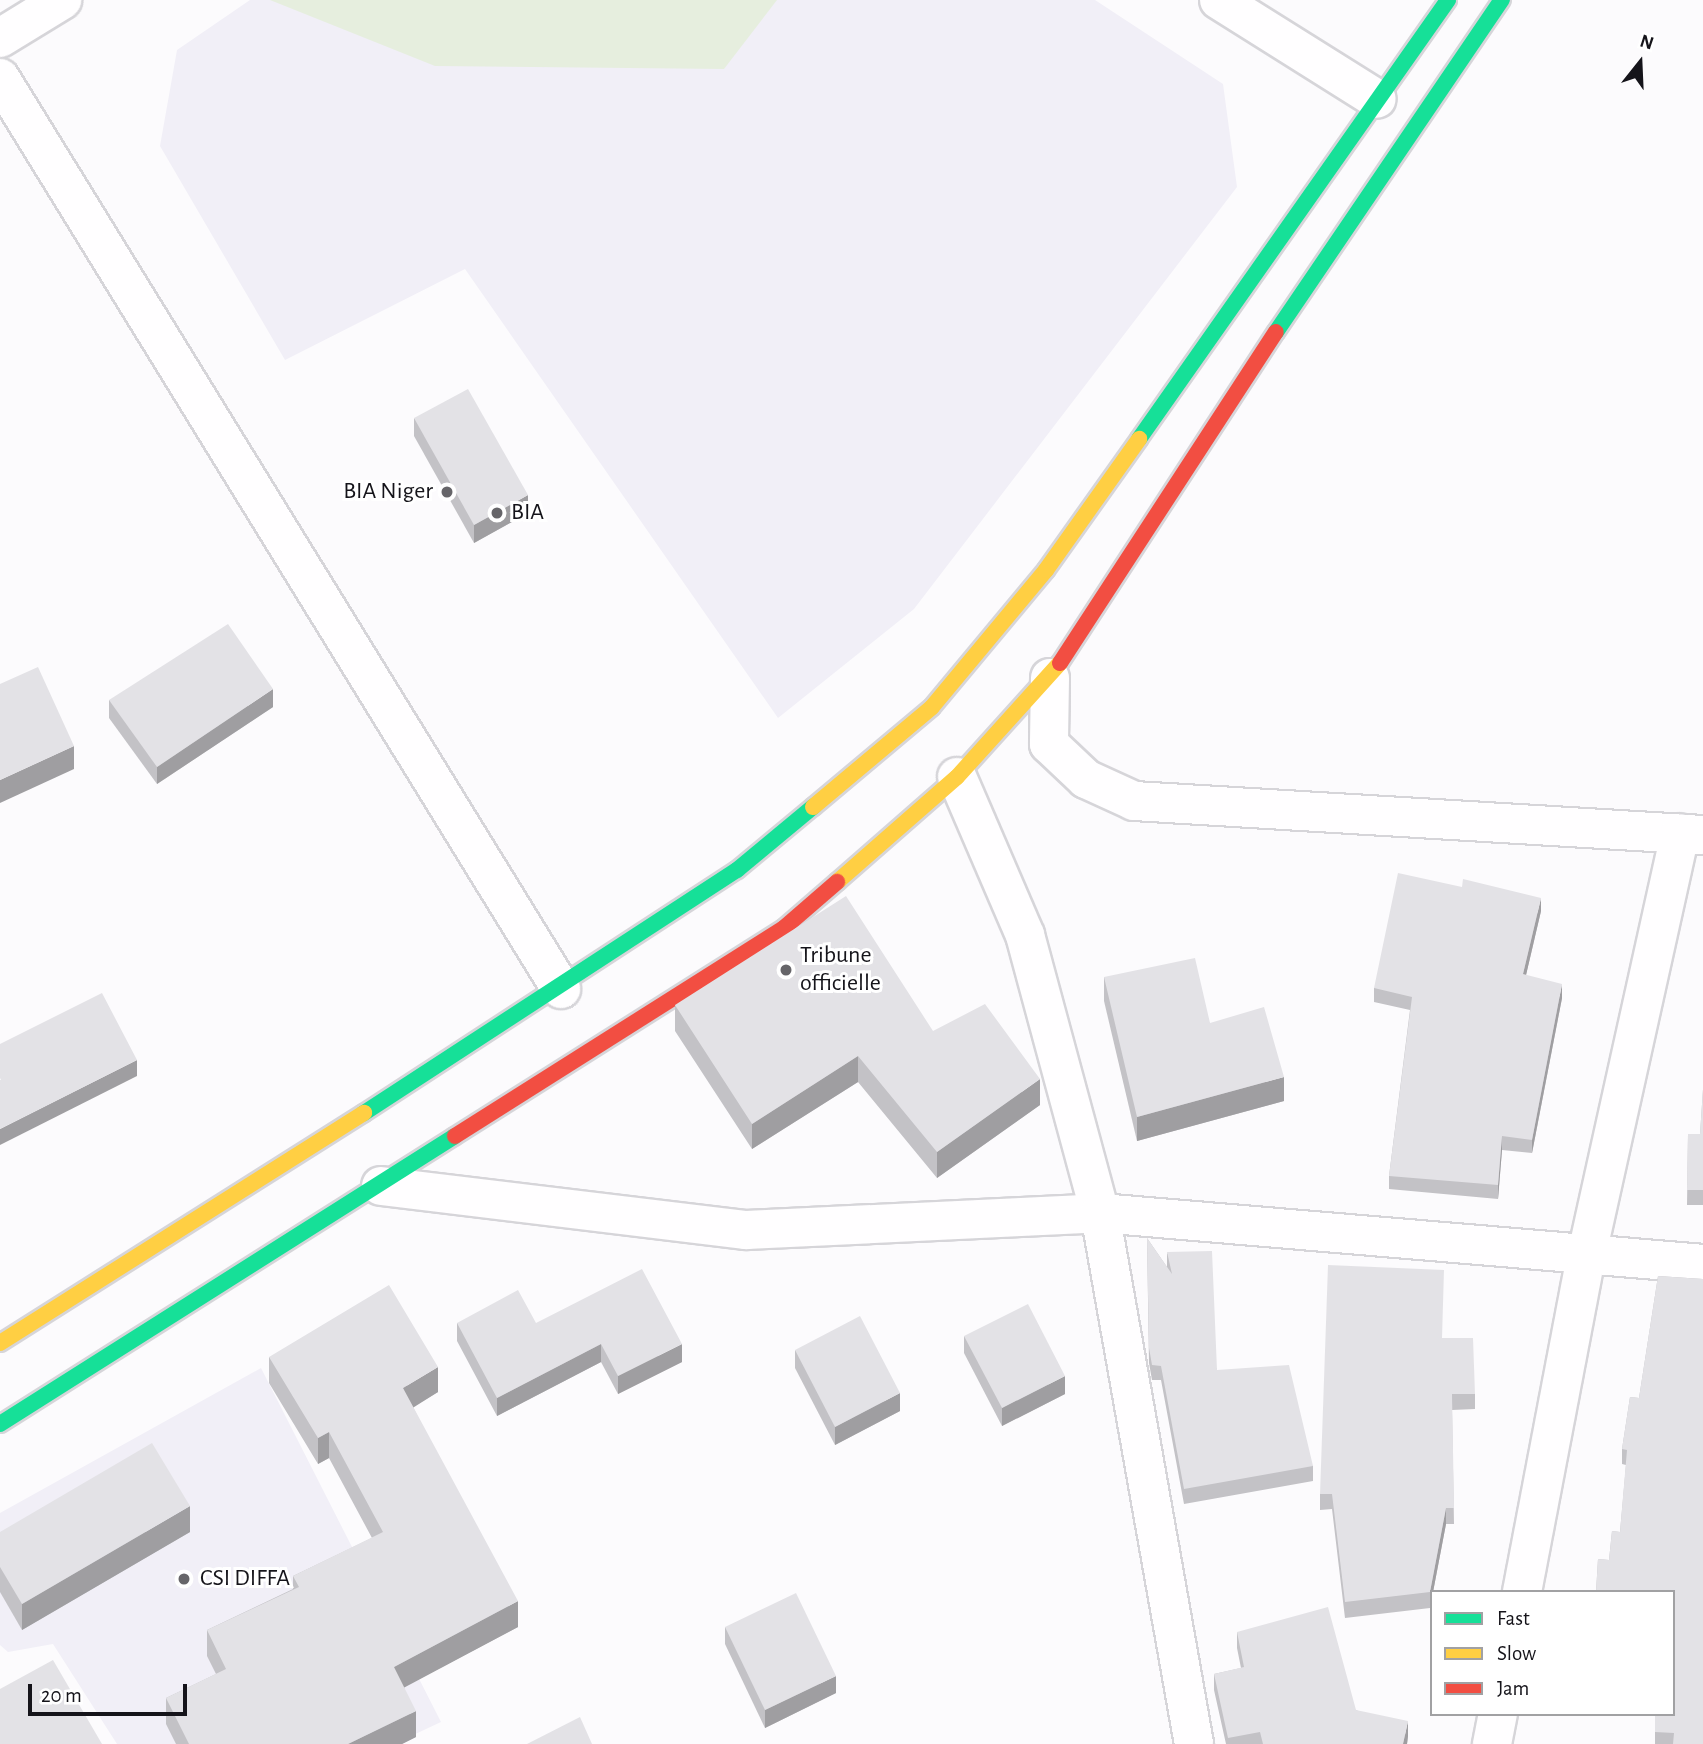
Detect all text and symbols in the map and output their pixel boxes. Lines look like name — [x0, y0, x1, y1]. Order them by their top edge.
north arrow — [1605, 28, 1675, 98]
text: N — [1637, 31, 1656, 54]
place label: BIA Niger — [343, 478, 433, 506]
marker: BIA Niger — [439, 484, 455, 500]
place label: BIA — [511, 499, 544, 527]
marker: BIA — [489, 505, 505, 521]
place label: Tribune officielle — [800, 942, 881, 998]
marker: Tribune officielle — [778, 962, 794, 978]
place label: CSI DIFFA — [200, 1565, 290, 1593]
marker: CSI DIFFA — [174, 1569, 194, 1589]
legend — [1430, 1590, 1675, 1716]
text: Fast — [1497, 1608, 1530, 1629]
text: Slow — [1497, 1643, 1536, 1664]
scale bar — [32, 1670, 191, 1714]
text: Jam — [1497, 1678, 1529, 1699]
text: 20 m — [41, 1685, 82, 1706]

